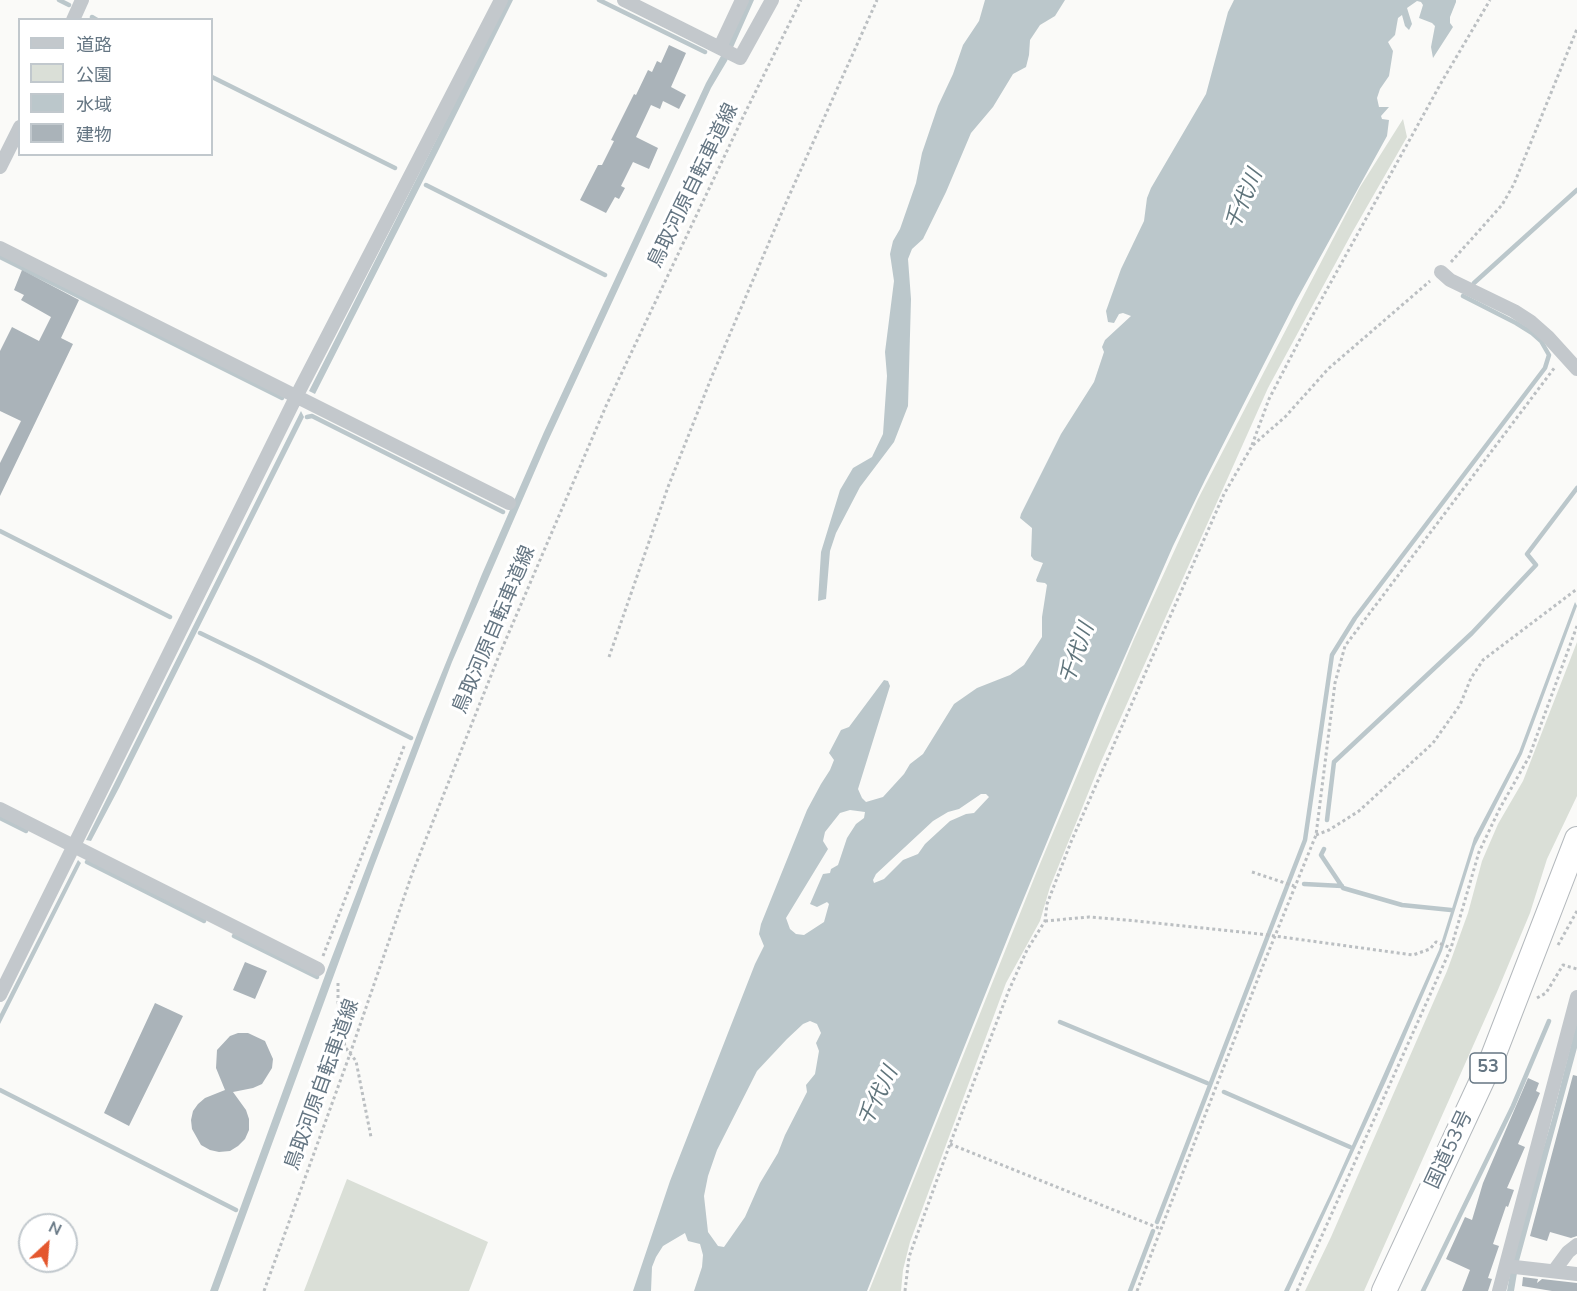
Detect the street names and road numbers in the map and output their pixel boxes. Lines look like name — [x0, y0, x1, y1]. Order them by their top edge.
street label: 鳥取河原自転車道線 — [644, 100, 744, 272]
street label: 鳥取河原自転車道線 — [449, 542, 541, 718]
street label: 鳥取河原自転車道線 — [281, 996, 365, 1174]
road number: 53 — [1470, 1053, 1506, 1083]
street label: 国道53号 — [1421, 1107, 1479, 1193]

